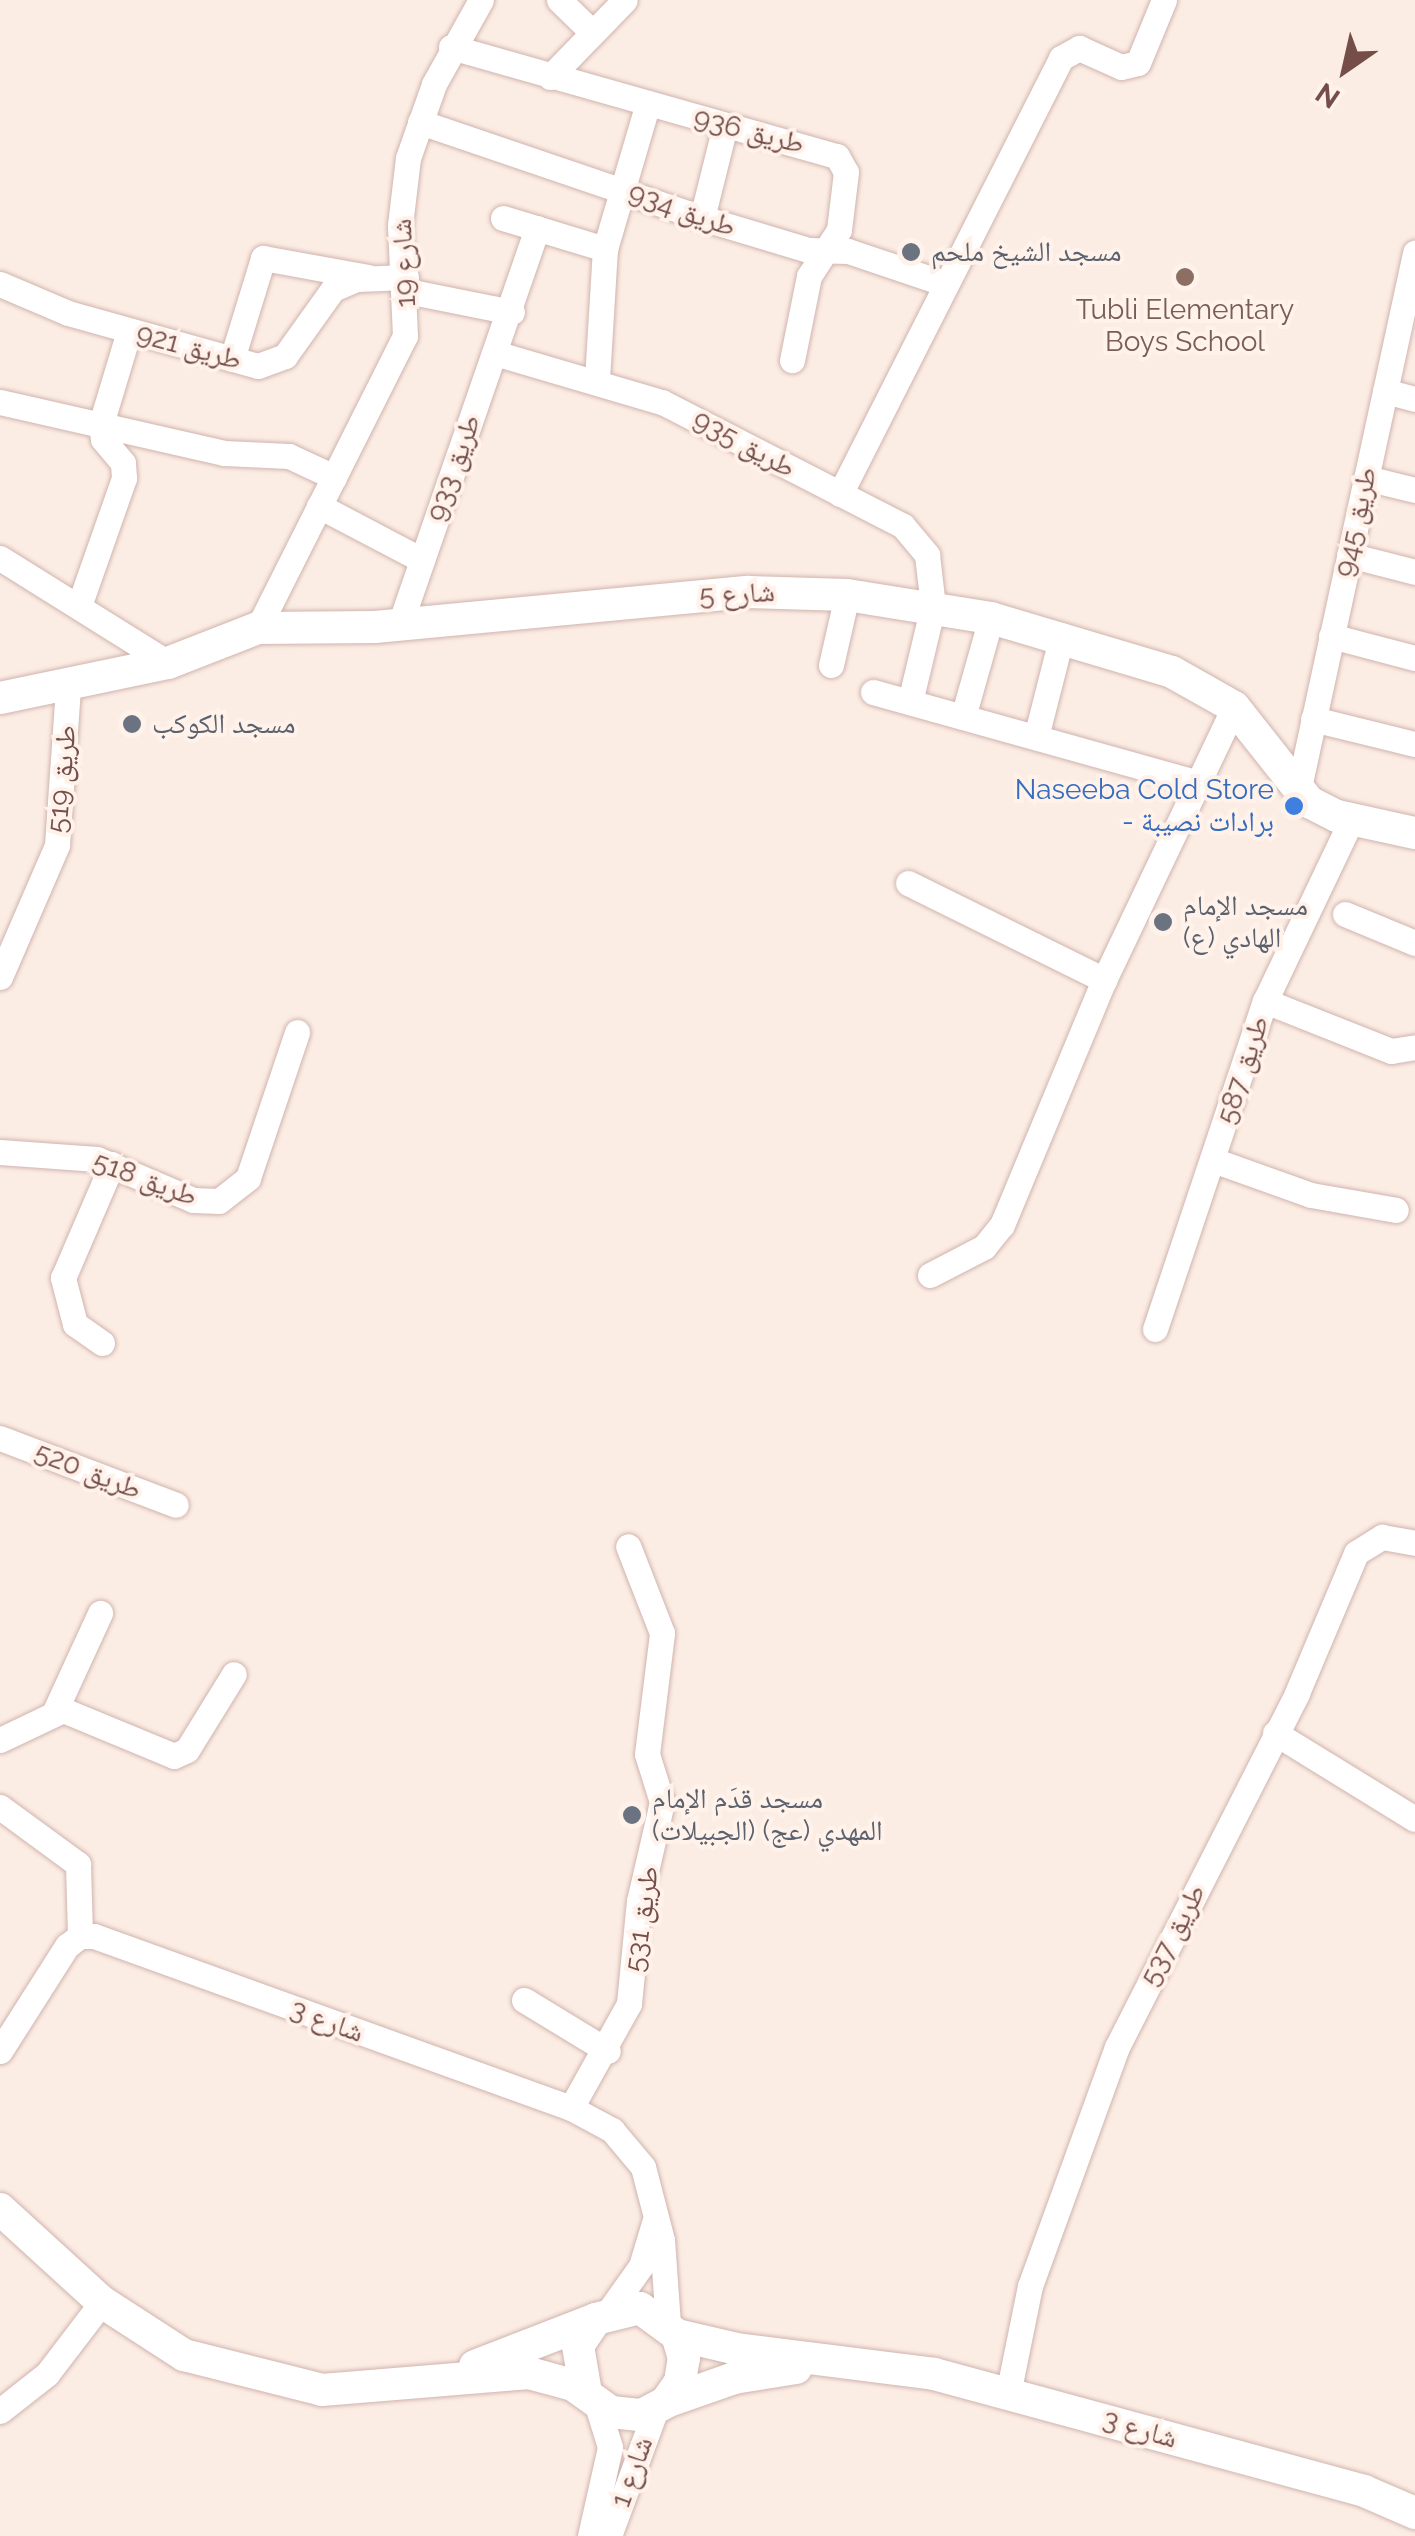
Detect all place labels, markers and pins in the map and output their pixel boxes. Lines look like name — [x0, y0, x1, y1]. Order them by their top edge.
place label: مسجد الشيخ ملحم — [931, 235, 1121, 269]
marker: مسجد الشيخ ملحم — [900, 241, 922, 263]
marker: Tubli Elementary Boys School — [1174, 266, 1196, 288]
place label: Tubli Elementary Boys School — [1076, 293, 1294, 359]
place label: مسجد الكوكب — [152, 707, 295, 741]
marker: مسجد الكوكب — [121, 713, 143, 735]
place label: Naseeba Cold Store - برادات نصيبة — [1015, 773, 1274, 839]
marker: Naseeba Cold Store - برادات نصيبة — [1283, 795, 1305, 817]
place label: مسجد الإمام الهادي (ع) — [1183, 889, 1308, 955]
marker: مسجد الإمام الهادي (ع) — [1152, 911, 1174, 933]
place label: مسجد قدَم الإمام المهدي (عج) (الجبيلات) — [652, 1782, 883, 1848]
marker: مسجد قدَم الإمام المهدي (عج) (الجبيلات) — [621, 1804, 643, 1826]

